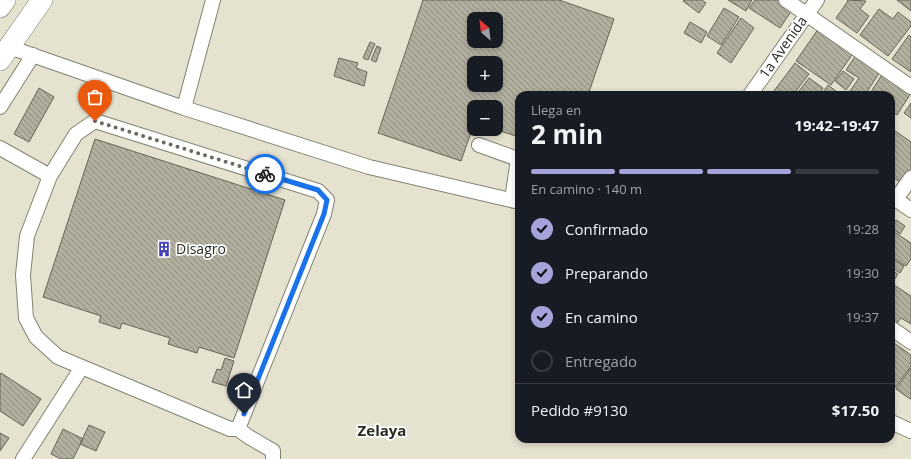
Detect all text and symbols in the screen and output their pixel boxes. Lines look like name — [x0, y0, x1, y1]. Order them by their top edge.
north arrow — [467, 12, 503, 48]
map controls — [467, 12, 503, 136]
street label: 1a Avenida — [754, 12, 811, 81]
button: + — [467, 56, 503, 92]
pin — [78, 80, 112, 121]
icon: bag — [84, 86, 106, 108]
button: − — [467, 100, 503, 136]
text: Llega en — [531, 101, 581, 119]
text: 19:42–19:47 — [794, 115, 879, 135]
text: 2 min — [531, 116, 603, 152]
courier — [245, 154, 285, 194]
icon: bike — [254, 163, 276, 185]
text: En camino · 140 m — [531, 180, 642, 198]
icon: check — [531, 218, 553, 240]
text: Confirmado — [565, 219, 648, 239]
text: 19:28 — [846, 220, 879, 238]
place label: Disagro — [176, 239, 226, 258]
building icon: Disagro — [155, 240, 173, 258]
icon: check — [531, 262, 553, 284]
text: Preparando — [565, 263, 648, 283]
text: 19:30 — [846, 264, 879, 282]
icon: check — [531, 306, 553, 328]
text: En camino — [565, 307, 638, 327]
text: 19:37 — [846, 308, 879, 326]
text: Entregado — [565, 351, 637, 371]
pin — [227, 373, 261, 414]
icon: home — [233, 379, 255, 401]
text: Pedido #9130 — [531, 400, 628, 420]
text: $17.50 — [832, 400, 879, 420]
district label: Zelaya — [358, 420, 406, 440]

